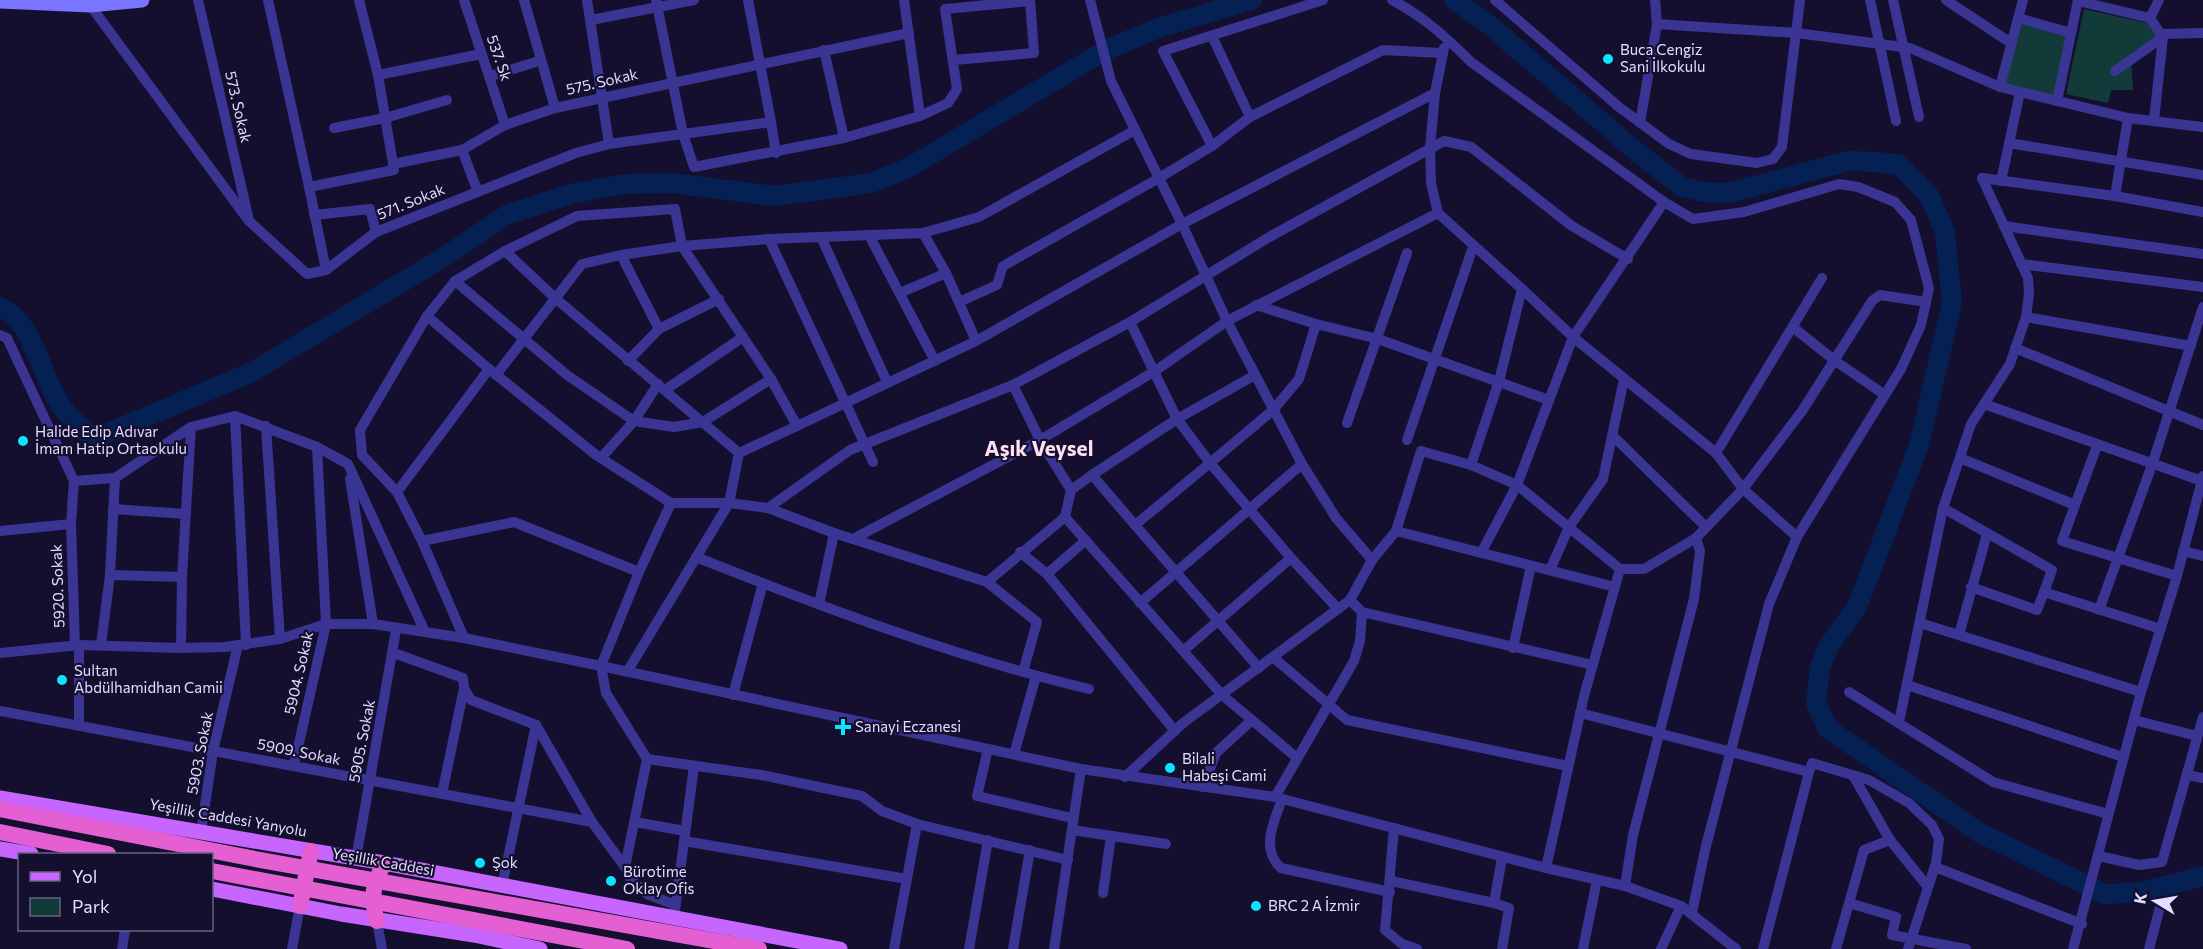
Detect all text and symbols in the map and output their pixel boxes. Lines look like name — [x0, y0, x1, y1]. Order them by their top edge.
street label: 537. Sk — [484, 32, 516, 83]
place label: Buca Cengiz Sani İlkokulu — [1620, 40, 1705, 75]
marker: Buca Cengiz Sani İlkokulu — [1601, 52, 1615, 66]
street label: 575. Sokak — [564, 64, 639, 98]
street label: 573. Sokak — [222, 69, 256, 144]
street label: 571. Sokak — [374, 179, 447, 223]
place label: Halide Edip Adıvar İmam Hatip Ortaokulu — [35, 422, 187, 457]
marker: Halide Edip Adıvar İmam Hatip Ortaokulu — [16, 434, 30, 448]
district label: Aşık Veysel — [985, 435, 1093, 460]
street label: 5920. Sokak — [47, 544, 67, 628]
street label: 5904. Sokak — [280, 629, 316, 716]
place label: Sultan Abdülhamidhan Camii — [74, 661, 223, 696]
marker: Sultan Abdülhamidhan Camii — [55, 673, 69, 687]
street label: 5905. Sokak — [344, 698, 378, 784]
street label: 5903. Sokak — [182, 710, 216, 796]
place label: Sanayi Eczanesi — [855, 717, 961, 735]
marker: Sanayi Eczanesi — [836, 720, 850, 734]
street label: 5909. Sokak — [256, 734, 342, 768]
place label: Bilali Habeşi Cami — [1182, 749, 1267, 784]
marker: Bilali Habeşi Cami — [1163, 761, 1177, 775]
street label: Yeşillik Caddesi Yanyolu — [148, 794, 308, 840]
street label: Yeşillik Caddesi — [331, 843, 436, 879]
legend — [18, 853, 213, 931]
place label: Şok — [492, 853, 518, 871]
marker: Şok — [473, 856, 487, 870]
place label: Bürotime Oklay Ofis — [623, 862, 695, 897]
text: Yol — [72, 865, 97, 887]
north arrow — [2125, 871, 2185, 931]
marker: Bürotime Oklay Ofis — [604, 874, 618, 888]
text: K — [2129, 891, 2150, 905]
text: Park — [72, 895, 110, 917]
place label: BRC 2 A İzmir — [1268, 896, 1360, 914]
marker: BRC 2 A İzmir — [1249, 899, 1263, 913]

